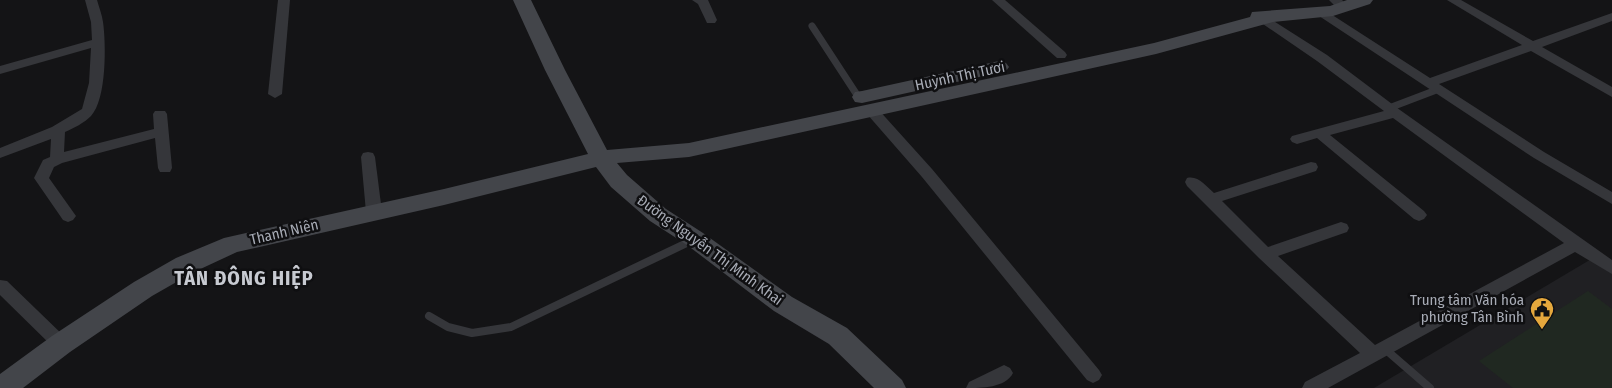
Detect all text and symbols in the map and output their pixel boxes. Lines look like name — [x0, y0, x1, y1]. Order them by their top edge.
street label: Huỳnh Thị Tươi — [913, 58, 1007, 94]
street label: Đường Nguyễn Thị Minh Khai — [634, 191, 786, 309]
street label: Thanh Niên — [248, 215, 320, 249]
district label: TÂN ĐÔNG HIỆP — [174, 265, 314, 290]
place label: Trung tâm Văn hóa phường Tân Bình — [1410, 291, 1524, 326]
public building icon: Trung tâm Văn hóa phường Tân Bình — [1529, 296, 1555, 330]

